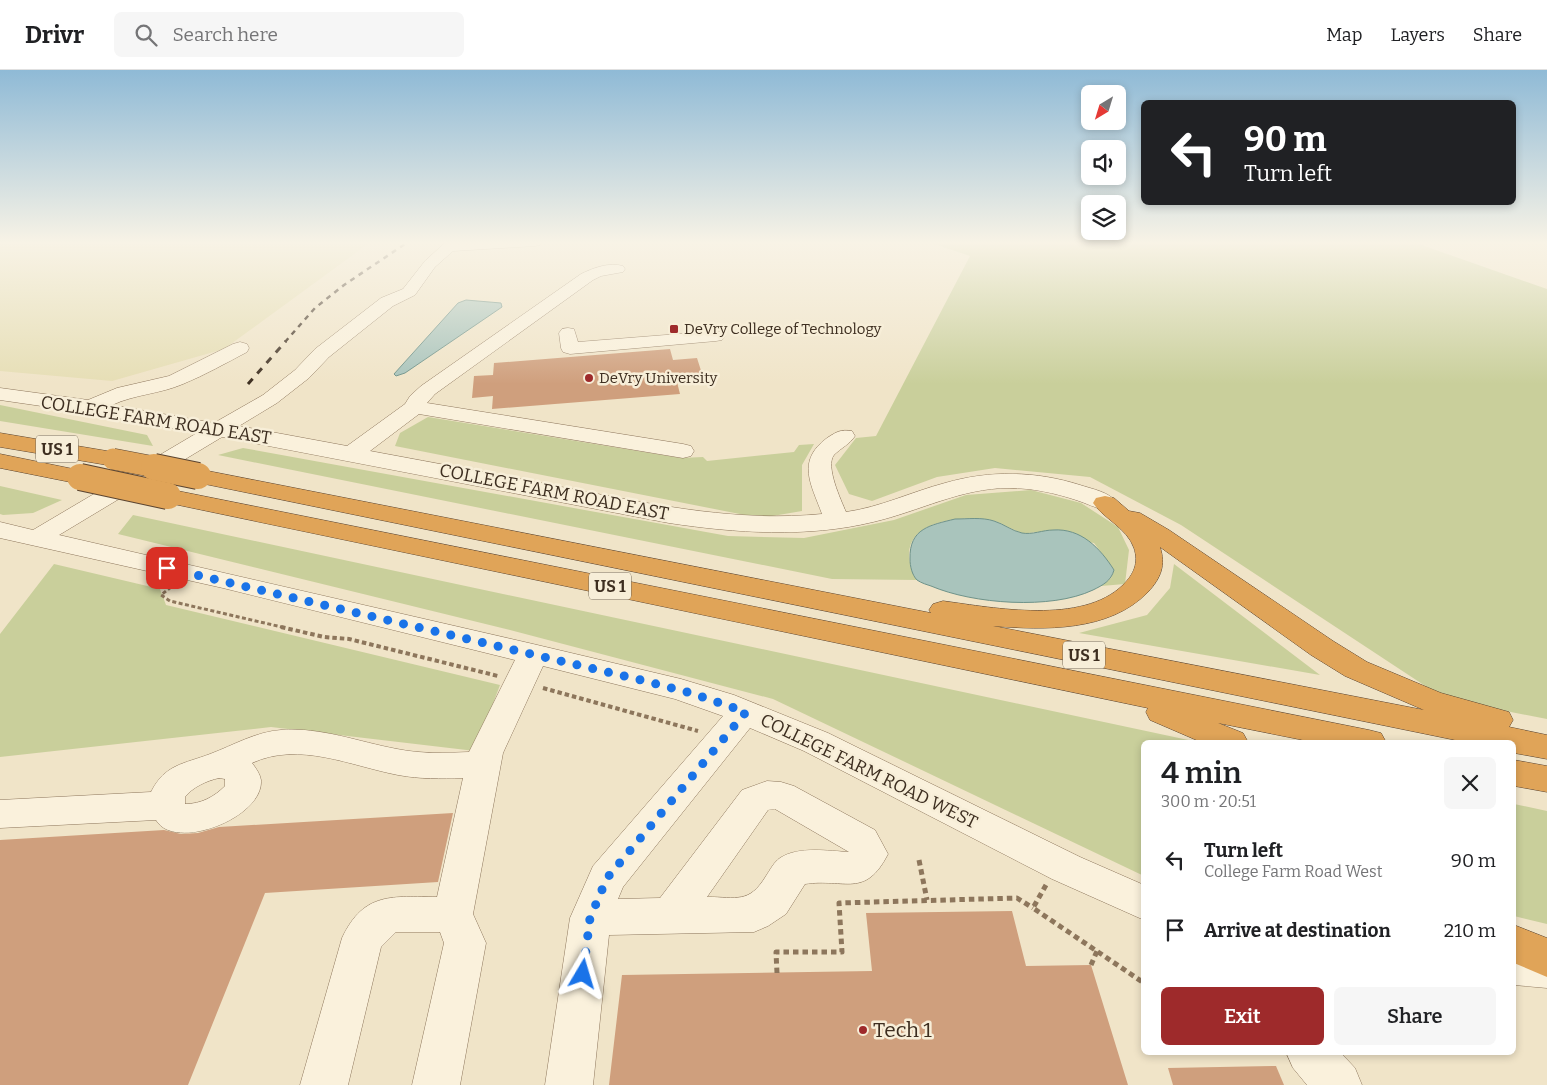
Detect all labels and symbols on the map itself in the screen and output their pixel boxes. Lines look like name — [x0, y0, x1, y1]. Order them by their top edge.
north arrow — [1081, 85, 1126, 130]
place label: DeVry College of Technology — [684, 320, 882, 338]
marker: DeVry College of Technology — [668, 323, 680, 335]
place label: DeVry University — [599, 369, 717, 387]
marker: DeVry University — [583, 372, 595, 384]
street label: COLLEGE FARM ROAD EAST — [39, 391, 273, 449]
road number: US 1 — [36, 436, 78, 462]
street label: COLLEGE FARM ROAD EAST — [438, 459, 671, 525]
pin — [146, 547, 188, 589]
road number: US 1 — [589, 572, 631, 600]
road number: US 1 — [1063, 642, 1105, 668]
street label: COLLEGE FARM ROAD WEST — [757, 709, 982, 833]
position arrow — [556, 947, 608, 999]
place label: Tech 1 — [873, 1017, 932, 1043]
marker: Tech 1 — [857, 1024, 869, 1036]

